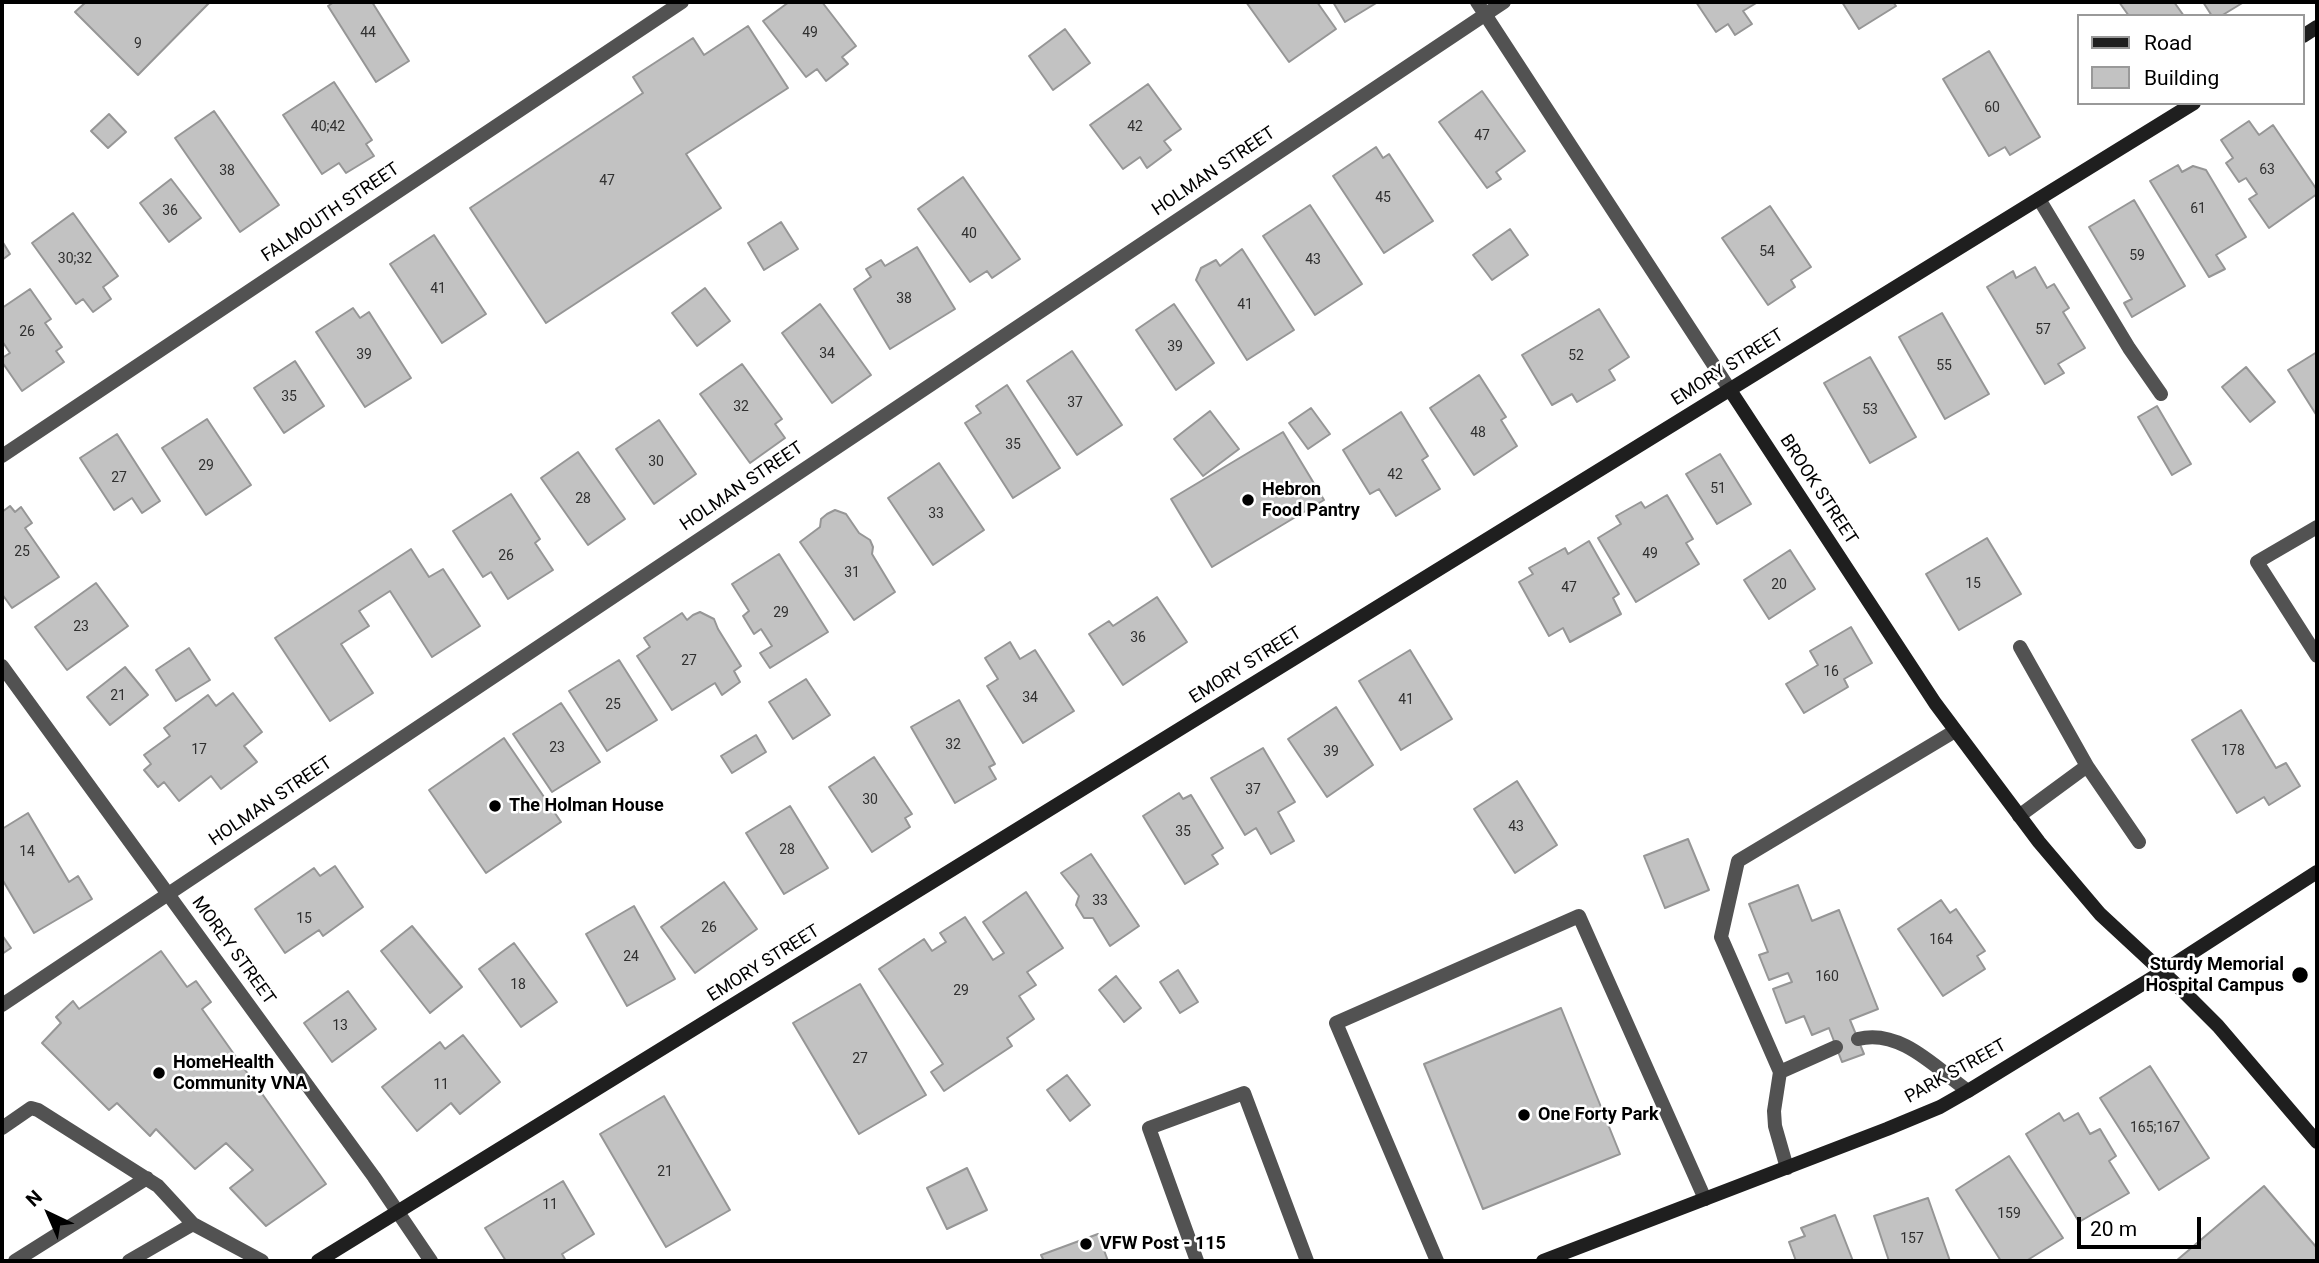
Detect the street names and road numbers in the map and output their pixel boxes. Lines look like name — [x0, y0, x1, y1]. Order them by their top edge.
street label: HOLMAN STREET — [1148, 123, 1280, 221]
street label: FALMOUTH STREET — [258, 159, 404, 267]
street label: EMORY STREET — [1668, 325, 1788, 411]
street label: BROOK STREET — [1774, 431, 1862, 549]
street label: HOLMAN STREET — [676, 438, 808, 536]
street label: EMORY STREET — [1186, 623, 1306, 709]
street label: HOLMAN STREET — [205, 753, 337, 851]
street label: MOREY STREET — [186, 893, 280, 1009]
street label: EMORY STREET — [704, 921, 824, 1007]
street label: PARK STREET — [1902, 1035, 2010, 1109]

